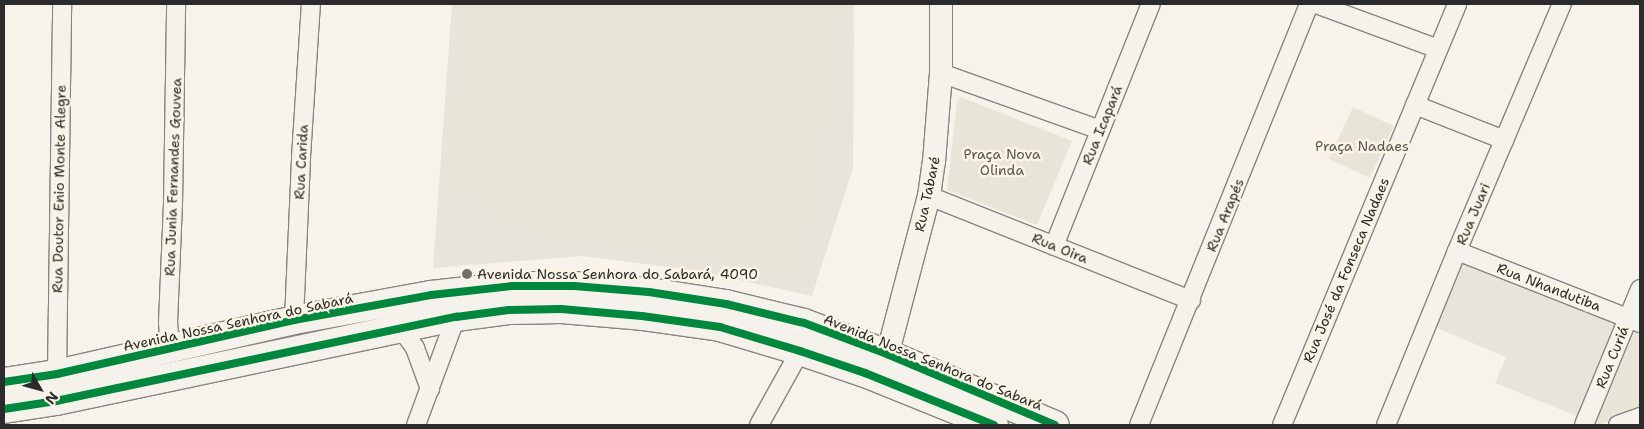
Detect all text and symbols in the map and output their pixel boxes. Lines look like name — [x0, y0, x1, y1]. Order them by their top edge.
street label: Rua Junia Fernandes Gouvea — [161, 77, 185, 277]
street label: Rua Icapará — [1078, 83, 1126, 167]
street label: Rua Doutor Enio Monte Alegre — [49, 85, 69, 293]
street label: Rua Carida — [291, 124, 311, 200]
park label: Praça Nadaes — [1315, 138, 1409, 154]
park label: Praça Nova Olinda — [963, 146, 1041, 178]
street label: Rua Tabaré — [911, 155, 943, 233]
street label: Rua José da Fonseca Nadaes — [1299, 175, 1393, 365]
street label: Rua Arapés — [1203, 176, 1247, 254]
street label: Rua Juari — [1452, 181, 1494, 247]
street label: Rua Oira — [1030, 229, 1090, 267]
street label: Rua Nhandutiba — [1494, 259, 1604, 315]
place label: Avenida Nossa Senhora do Sabará, 4090 — [477, 266, 758, 282]
marker: Avenida Nossa Senhora do Sabará, 4090 — [461, 268, 473, 280]
street label: Avenida Nossa Senhora do Sabará — [122, 289, 354, 355]
street label: Avenida Nossa Senhora do Sabará — [821, 310, 1045, 414]
street label: Rua Curiá — [1592, 323, 1632, 391]
north arrow — [15, 364, 65, 414]
text: N — [41, 388, 62, 408]

